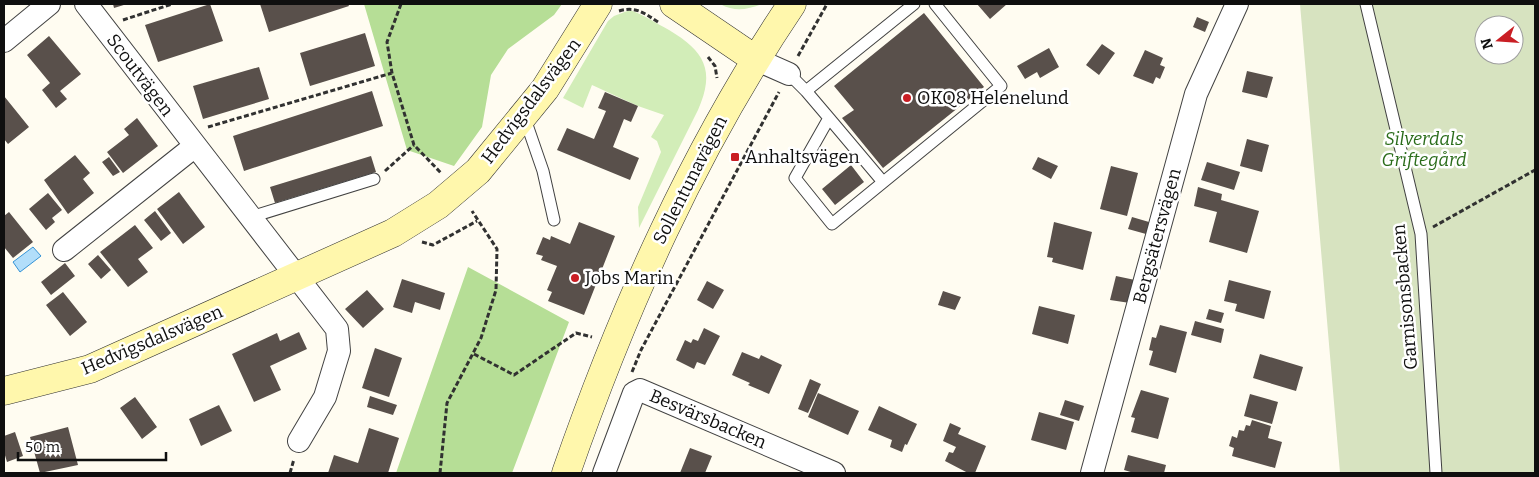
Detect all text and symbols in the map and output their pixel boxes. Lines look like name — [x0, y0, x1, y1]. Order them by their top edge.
north arrow — [1474, 15, 1524, 65]
street label: Scoutvägen — [102, 29, 178, 121]
street label: Hedvigsdalsvägen — [477, 34, 586, 168]
text: N — [1477, 36, 1497, 51]
place label: OKQ8 Helenelund — [917, 87, 1069, 109]
marker: OKQ8 Helenelund — [901, 92, 913, 104]
street label: Sollentunavägen — [648, 112, 732, 248]
park label: Silverdals Griftegård — [1381, 128, 1467, 171]
place label: Anhaltsvägen — [745, 146, 860, 168]
marker: Anhaltsvägen — [729, 151, 741, 163]
street label: Bergsätersvägen — [1128, 165, 1186, 306]
street label: Garnisonsbacken — [1388, 223, 1422, 371]
place label: Jobs Marin — [584, 267, 674, 289]
marker: Jobs Marin — [569, 272, 581, 284]
street label: Hedvigsdalsvägen — [78, 300, 226, 380]
street label: Besvärsbacken — [646, 384, 770, 454]
scale bar — [18, 430, 165, 462]
text: 50 m — [25, 438, 61, 456]

